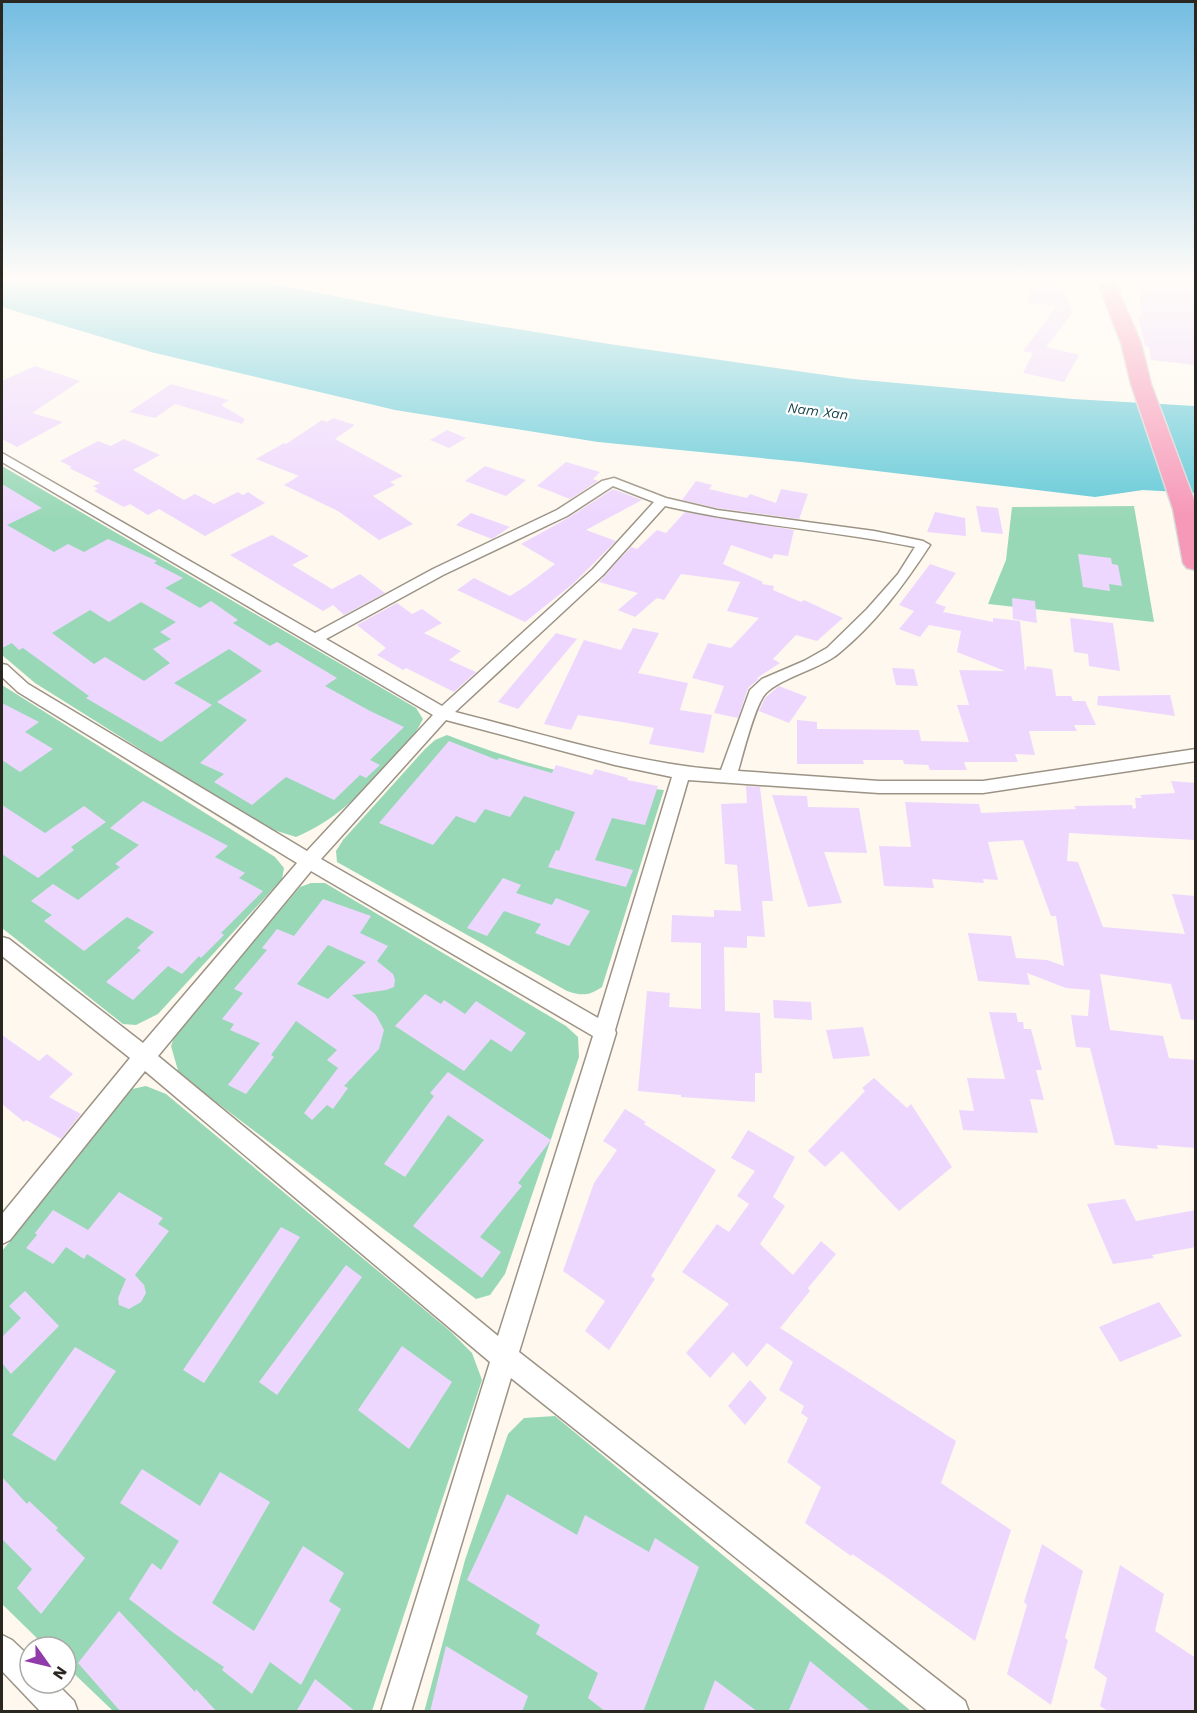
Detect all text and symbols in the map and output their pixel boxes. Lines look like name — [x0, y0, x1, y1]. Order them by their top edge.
water label: Nam Xan — [787, 399, 849, 423]
north arrow — [18, 1635, 78, 1695]
text: N — [49, 1663, 71, 1683]

